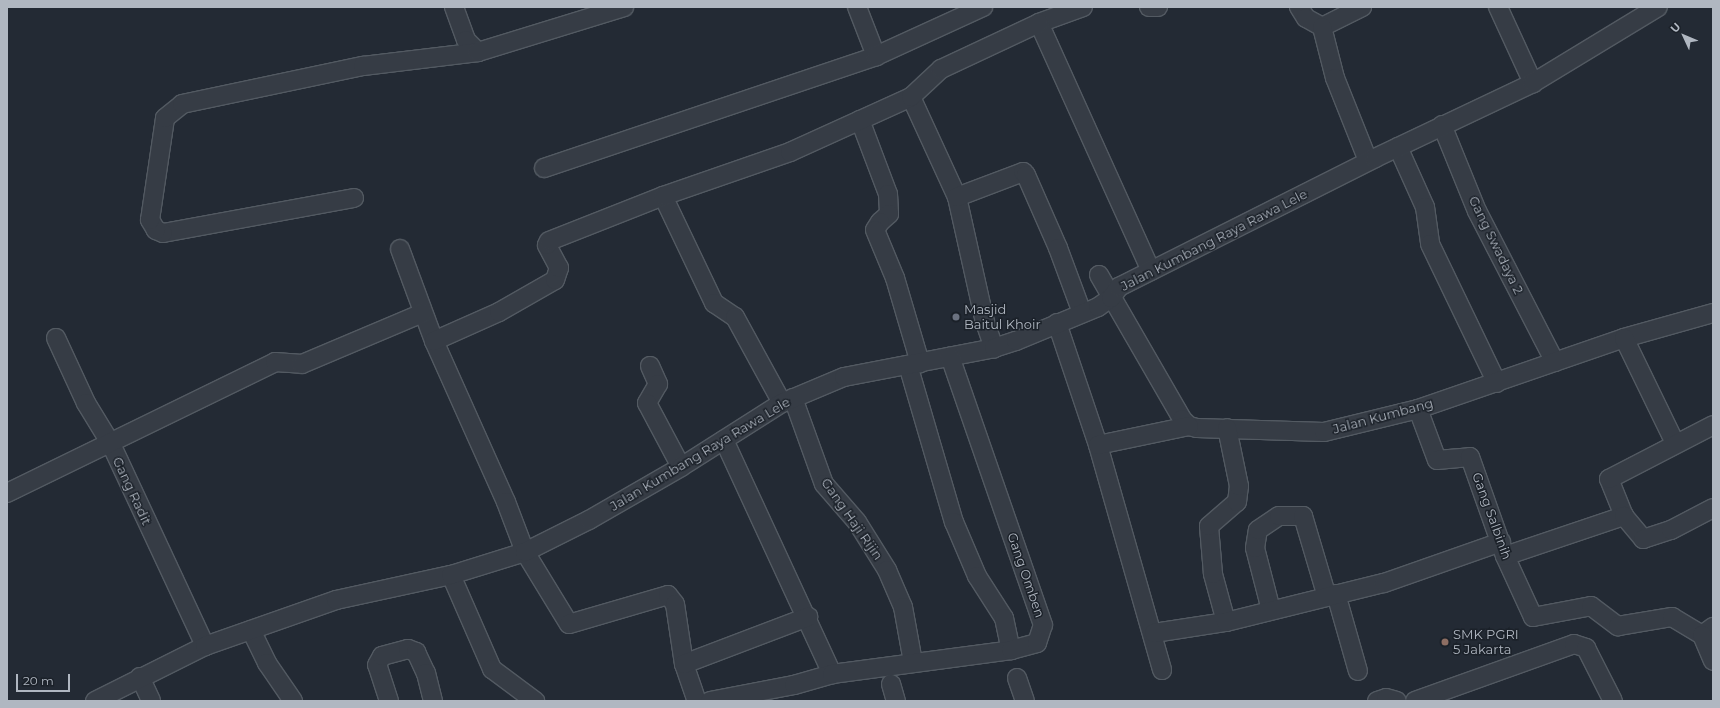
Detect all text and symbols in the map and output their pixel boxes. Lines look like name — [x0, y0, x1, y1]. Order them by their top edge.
north arrow — [1664, 16, 1704, 56]
text: U — [1667, 20, 1683, 36]
street label: Jalan Kumbang Raya Rawa Lele — [1118, 186, 1310, 294]
street label: Gang Swadaya 2 — [1466, 193, 1526, 297]
place label: Masjid Baitul Khoir — [964, 302, 1041, 333]
marker: Masjid Baitul Khoir — [951, 312, 961, 322]
street label: Jalan Kumbang Raya Rawa Lele — [607, 394, 793, 514]
street label: Jalan Kumbang — [1331, 395, 1435, 437]
street label: Gang Radit — [109, 454, 155, 528]
street label: Gang Salbinih — [1469, 470, 1515, 562]
street label: Gang Haji Rijin — [818, 475, 886, 563]
street label: Gang Omben — [1004, 530, 1048, 620]
place label: SMK PGRI 5 Jakarta — [1453, 627, 1519, 658]
marker: SMK PGRI 5 Jakarta — [1440, 637, 1450, 647]
scale bar — [18, 666, 72, 692]
text: 20 m — [23, 673, 54, 688]

